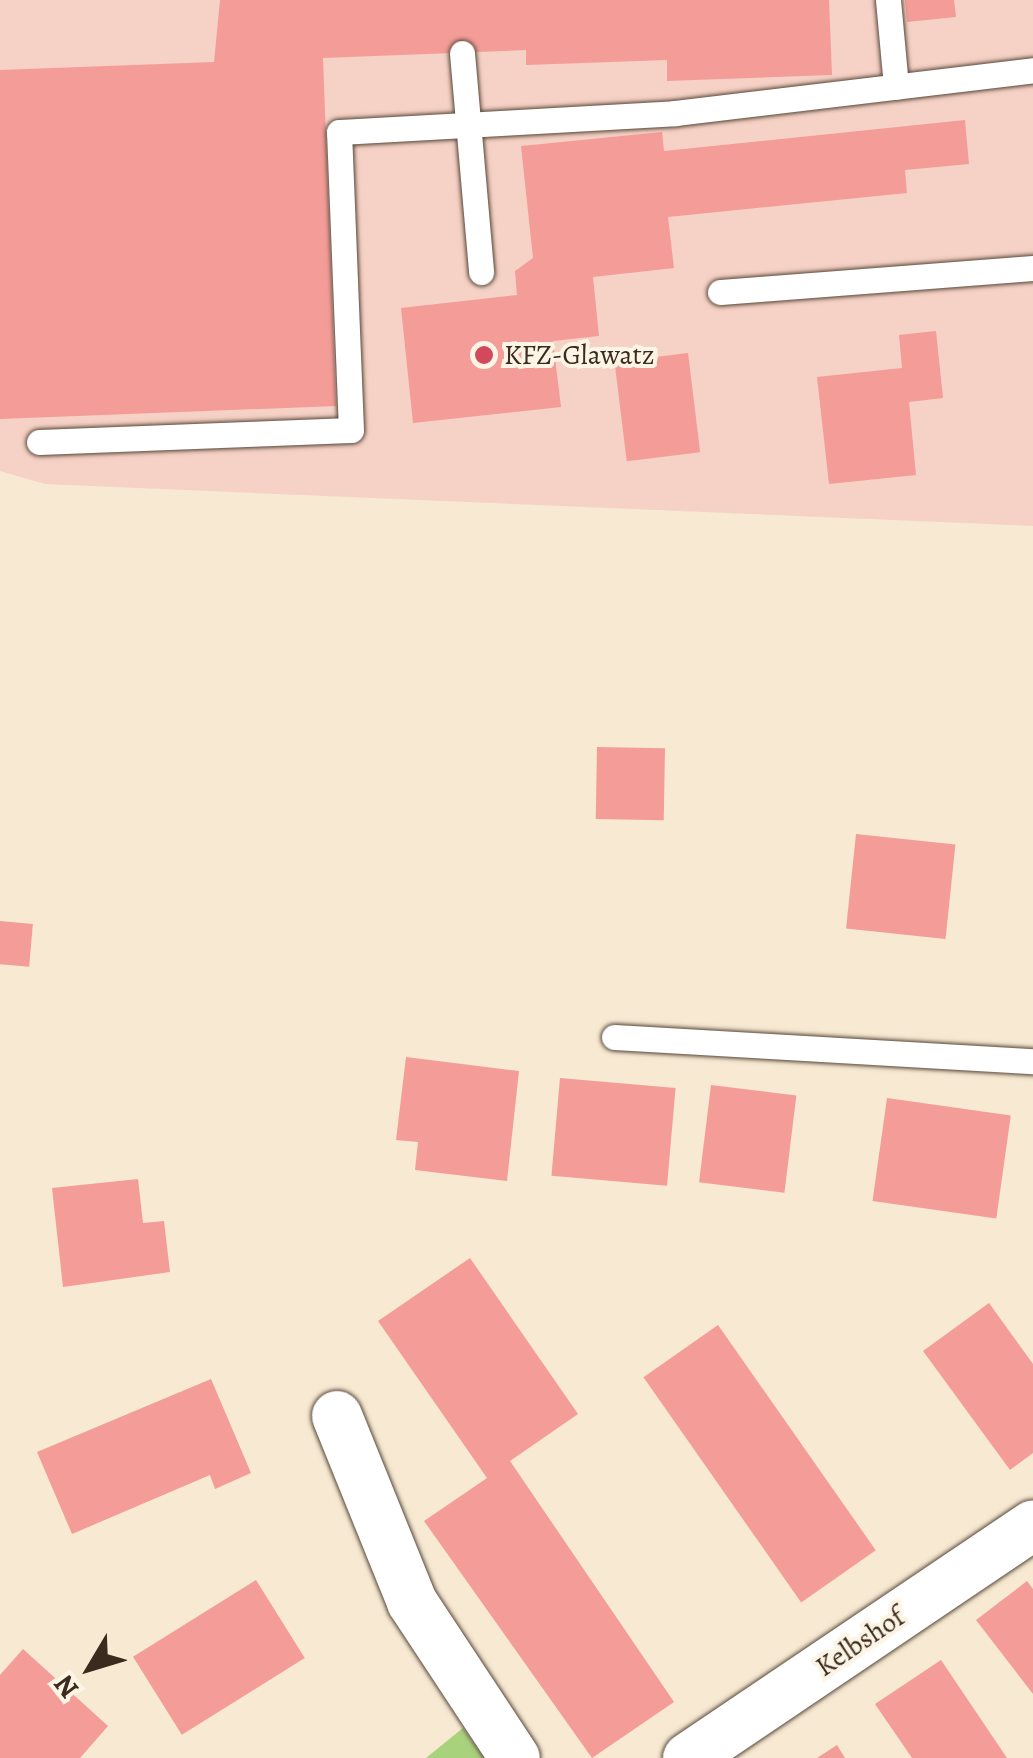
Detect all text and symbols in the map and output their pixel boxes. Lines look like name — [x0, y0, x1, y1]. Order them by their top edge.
place label: KFZ-Glawatz — [504, 338, 655, 372]
marker: KFZ-Glawatz — [473, 344, 495, 366]
street label: Kelbshof — [809, 1600, 911, 1684]
north arrow — [40, 1618, 140, 1718]
text: N — [45, 1667, 88, 1706]

